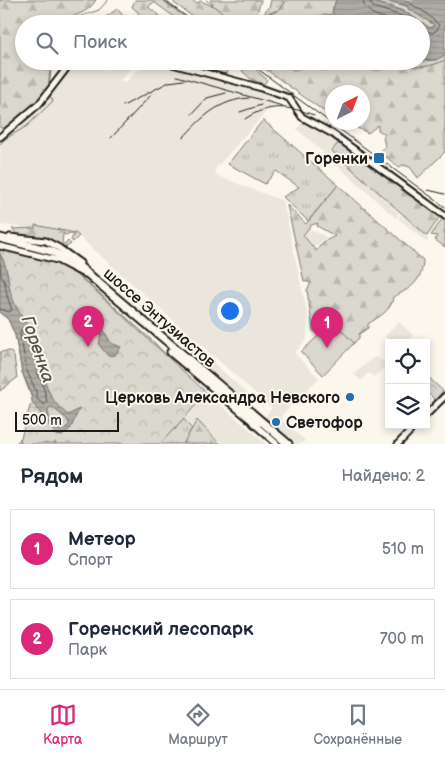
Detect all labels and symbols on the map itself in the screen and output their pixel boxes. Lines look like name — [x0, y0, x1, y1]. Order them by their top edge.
north arrow — [325, 85, 370, 130]
place label: Горенки — [305, 150, 368, 169]
marker: Горенки — [372, 151, 386, 165]
street label: шоссе Энтузиастов — [99, 264, 219, 372]
your location — [217, 298, 243, 324]
pin: 2 — [72, 306, 104, 347]
pin: 1 — [311, 307, 343, 348]
water label: Горенка — [16, 313, 59, 386]
place label: Церковь Александра Невского — [105, 389, 340, 408]
marker: Церковь Александра Невского — [344, 391, 356, 403]
scale bar — [15, 409, 119, 432]
place label: Светофор — [286, 414, 363, 433]
marker: Светофор — [270, 416, 282, 428]

